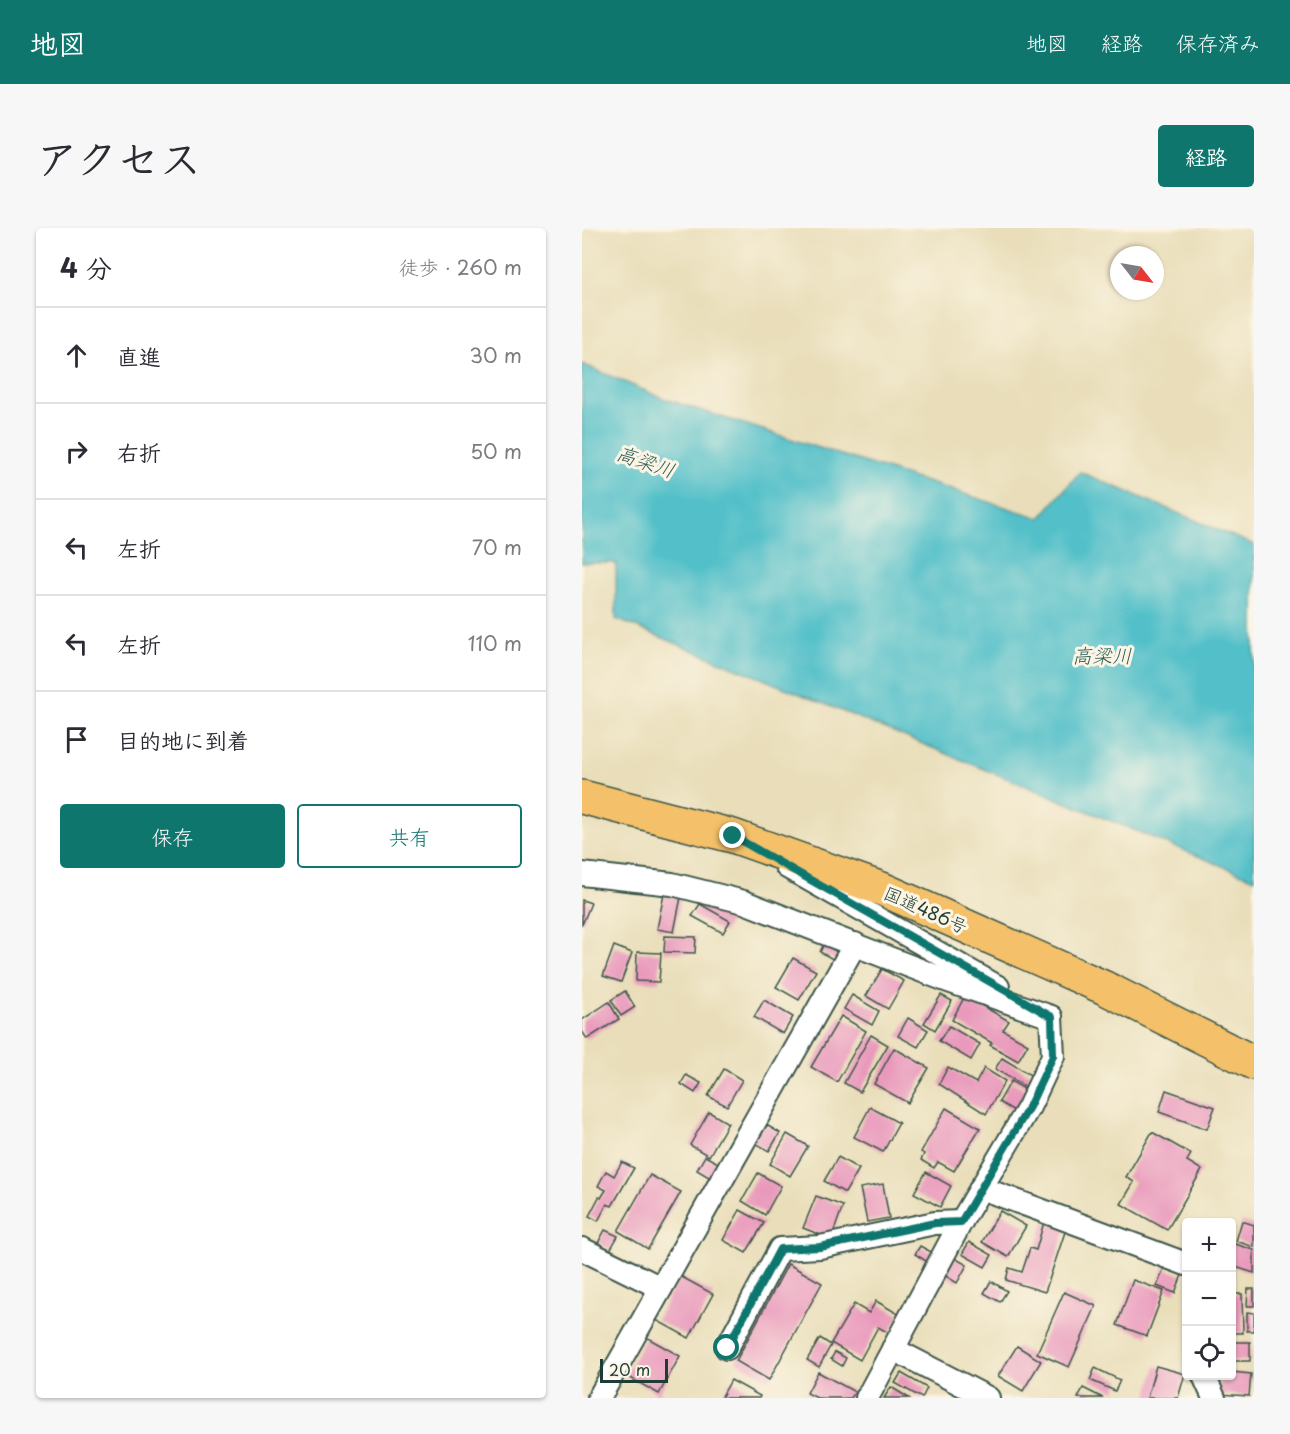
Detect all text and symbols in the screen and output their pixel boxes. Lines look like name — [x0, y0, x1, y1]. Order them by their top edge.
text: 地図 — [30, 21, 86, 64]
text: 地図 — [1026, 26, 1068, 58]
text: 経路 — [1101, 26, 1143, 58]
text: 保存済み — [1176, 26, 1260, 58]
text: アクセス — [36, 125, 201, 188]
button: 経路 — [1158, 125, 1254, 187]
north arrow — [1110, 246, 1164, 300]
text: 4 分 — [60, 248, 112, 287]
text: 徒歩 · 260 m — [399, 252, 522, 282]
icon: ahead — [60, 339, 93, 372]
text: 直進 — [117, 339, 161, 372]
text: 30 m — [469, 340, 522, 370]
icon: right — [60, 435, 93, 468]
text: 右折 — [117, 435, 161, 468]
text: 50 m — [470, 436, 522, 466]
water label: 高梁川 — [613, 437, 679, 485]
icon: left — [60, 531, 93, 564]
text: 左折 — [117, 531, 161, 564]
text: 70 m — [472, 532, 522, 562]
icon: left — [60, 627, 93, 660]
text: 左折 — [117, 627, 161, 660]
text: 110 m — [468, 628, 522, 658]
water label: 高梁川 — [1072, 640, 1132, 670]
icon: arrive — [60, 723, 93, 756]
text: 目的地に到着 — [117, 723, 249, 756]
button: 保存 — [60, 804, 285, 868]
button: 共有 — [297, 804, 522, 868]
route end — [719, 822, 745, 848]
street label: 国道486号 — [880, 879, 972, 939]
map controls — [1182, 1218, 1236, 1380]
button: + — [1182, 1218, 1236, 1272]
button: − — [1182, 1272, 1236, 1326]
button: locate — [1182, 1326, 1236, 1380]
route start — [713, 1334, 739, 1360]
scale bar — [600, 1356, 668, 1384]
text: 20 m — [609, 1357, 650, 1381]

